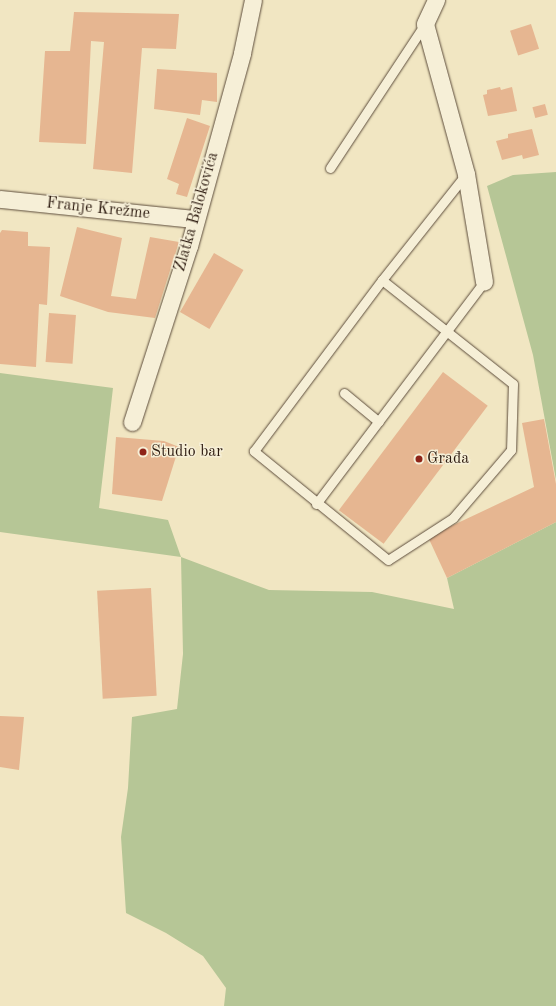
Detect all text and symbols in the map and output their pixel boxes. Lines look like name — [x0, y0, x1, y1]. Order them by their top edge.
street label: Zlatka Balokovića — [171, 150, 223, 274]
street label: Franje Krežme — [45, 194, 151, 224]
place label: Studio bar — [151, 442, 223, 462]
marker: Studio bar — [138, 447, 148, 457]
place label: Građa — [427, 449, 469, 469]
marker: Građa — [414, 454, 424, 464]

